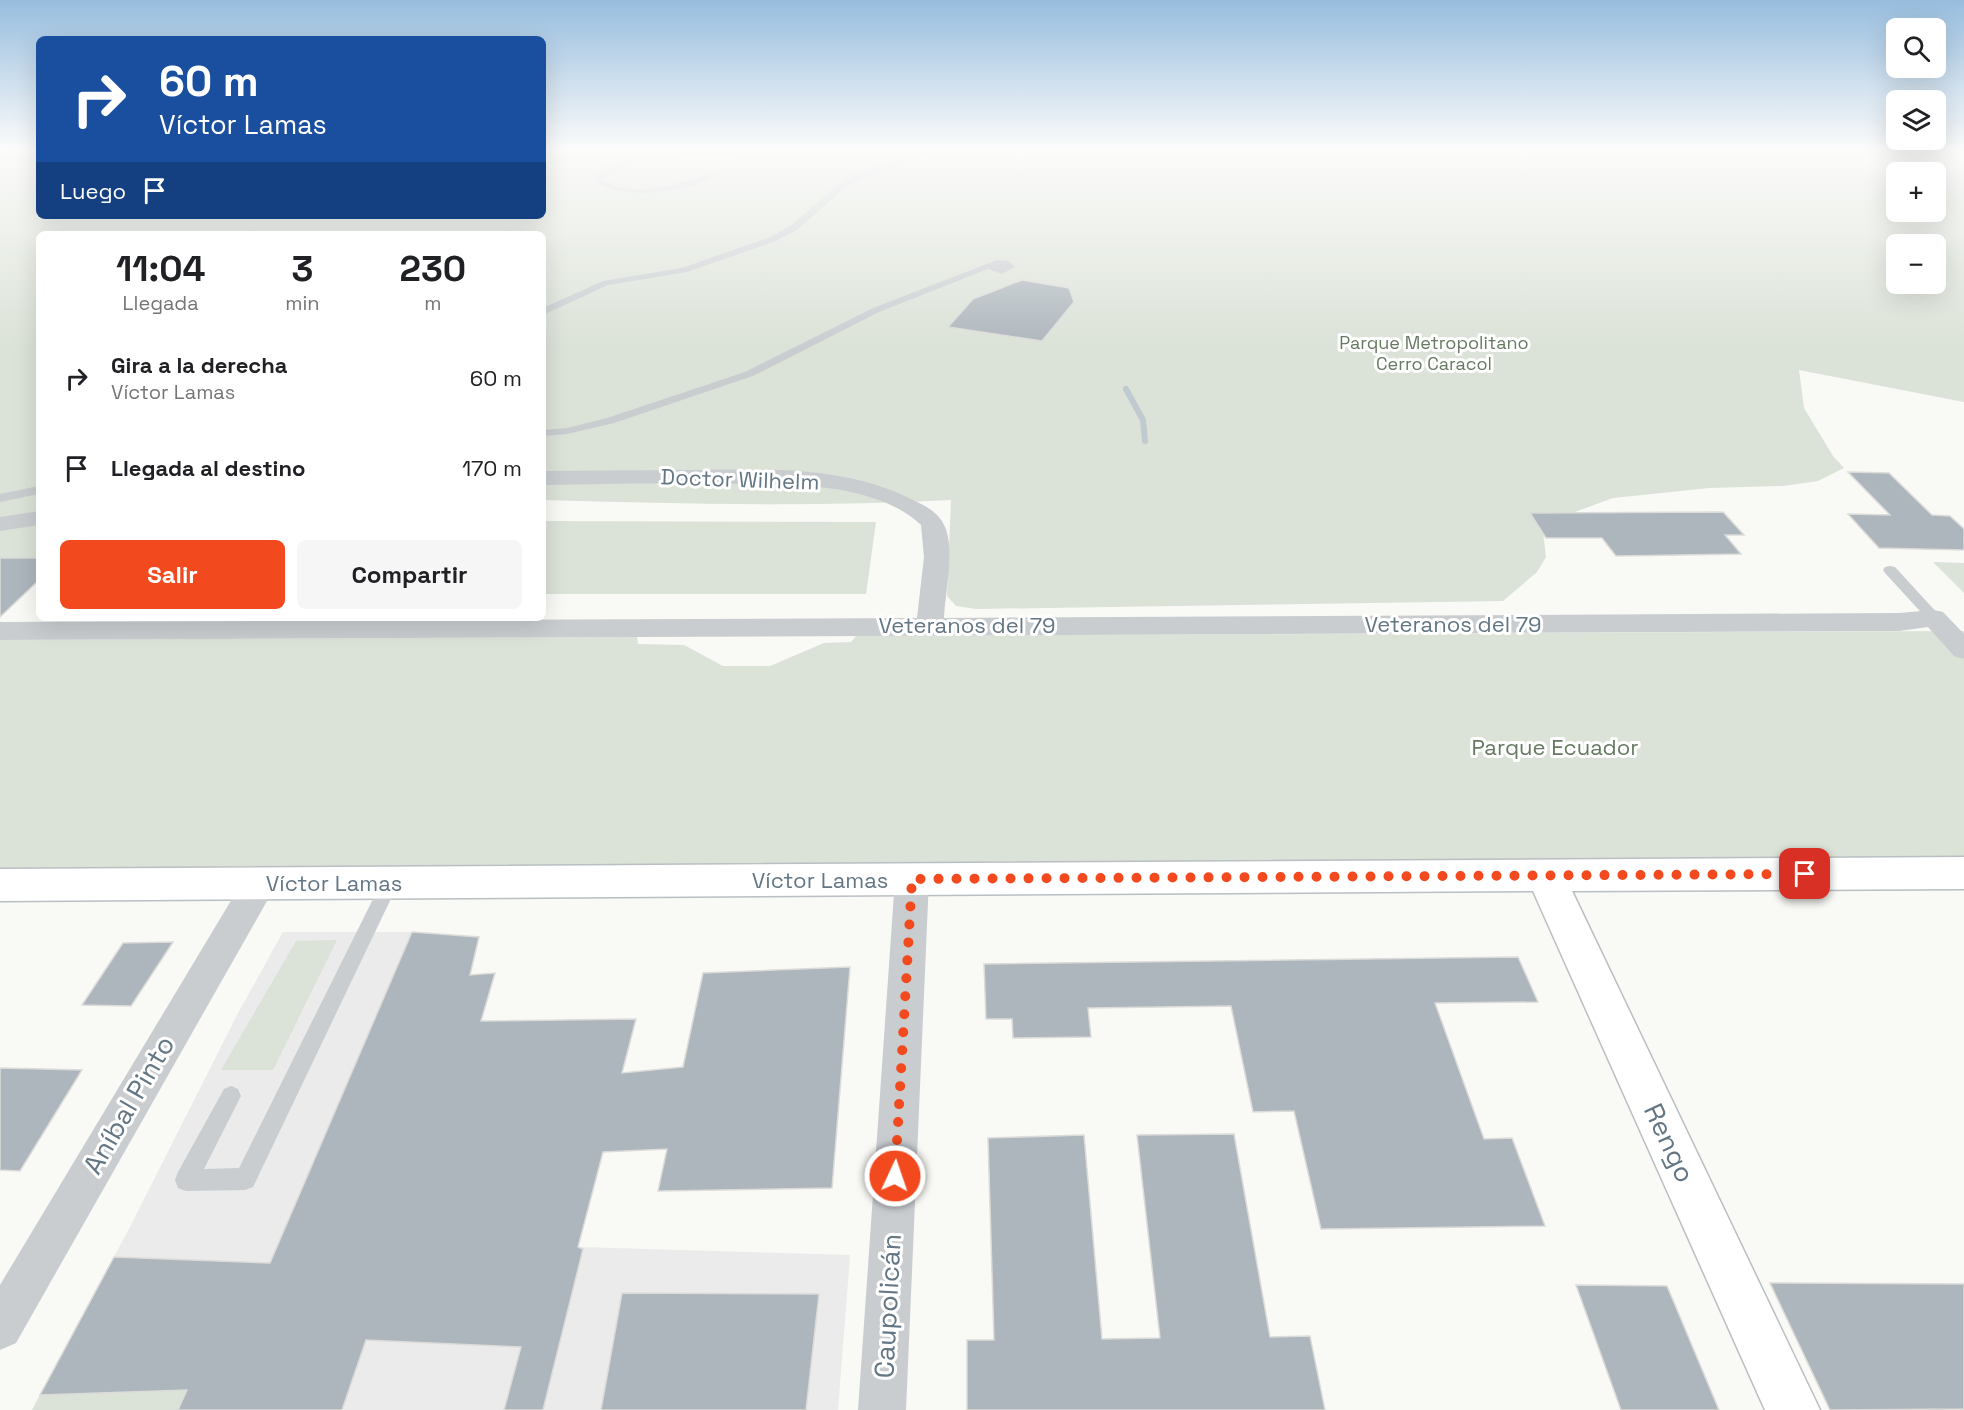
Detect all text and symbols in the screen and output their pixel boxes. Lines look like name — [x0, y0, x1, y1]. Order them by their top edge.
map controls — [1886, 18, 1946, 294]
button: search — [1886, 18, 1946, 78]
text: 60 m — [159, 55, 259, 108]
icon: right — [60, 60, 138, 138]
button: layers — [1886, 90, 1946, 150]
text: Víctor Lamas — [159, 107, 327, 142]
button: + — [1886, 162, 1946, 222]
icon: arrive — [138, 174, 171, 207]
text: Luego — [60, 177, 126, 205]
button: − — [1886, 234, 1946, 294]
text: 11:04 — [116, 246, 205, 292]
text: 3 — [291, 246, 313, 292]
text: 230 — [400, 246, 466, 292]
text: Llegada — [123, 290, 199, 316]
text: min — [285, 290, 320, 316]
text: m — [424, 290, 441, 316]
park label: Parque Metropolitano Cerro Caracol — [1339, 331, 1529, 375]
text: Gira a la derecha — [111, 351, 288, 379]
icon: right — [60, 362, 93, 395]
text: 60 m — [470, 364, 522, 392]
text: Víctor Lamas — [111, 379, 235, 405]
icon: arrive — [60, 452, 93, 485]
text: Llegada al destino — [111, 454, 305, 482]
text: 170 m — [462, 454, 522, 482]
street label: Doctor Wilhelm — [660, 462, 820, 496]
button: Salir — [60, 540, 285, 609]
button: Compartir — [297, 540, 522, 609]
street label: Veteranos del 79 — [1364, 610, 1542, 638]
street label: Veteranos del 79 — [878, 611, 1056, 639]
park label: Parque Ecuador — [1471, 733, 1639, 761]
pin — [1779, 848, 1830, 899]
icon: arrive — [1788, 857, 1821, 890]
street label: Víctor Lamas — [752, 866, 888, 894]
street label: Víctor Lamas — [266, 869, 402, 897]
street label: Aníbal Pinto — [75, 1029, 182, 1180]
street label: Rengo — [1636, 1098, 1703, 1188]
position arrow — [863, 1144, 927, 1208]
street label: Caupolicán — [866, 1233, 909, 1379]

